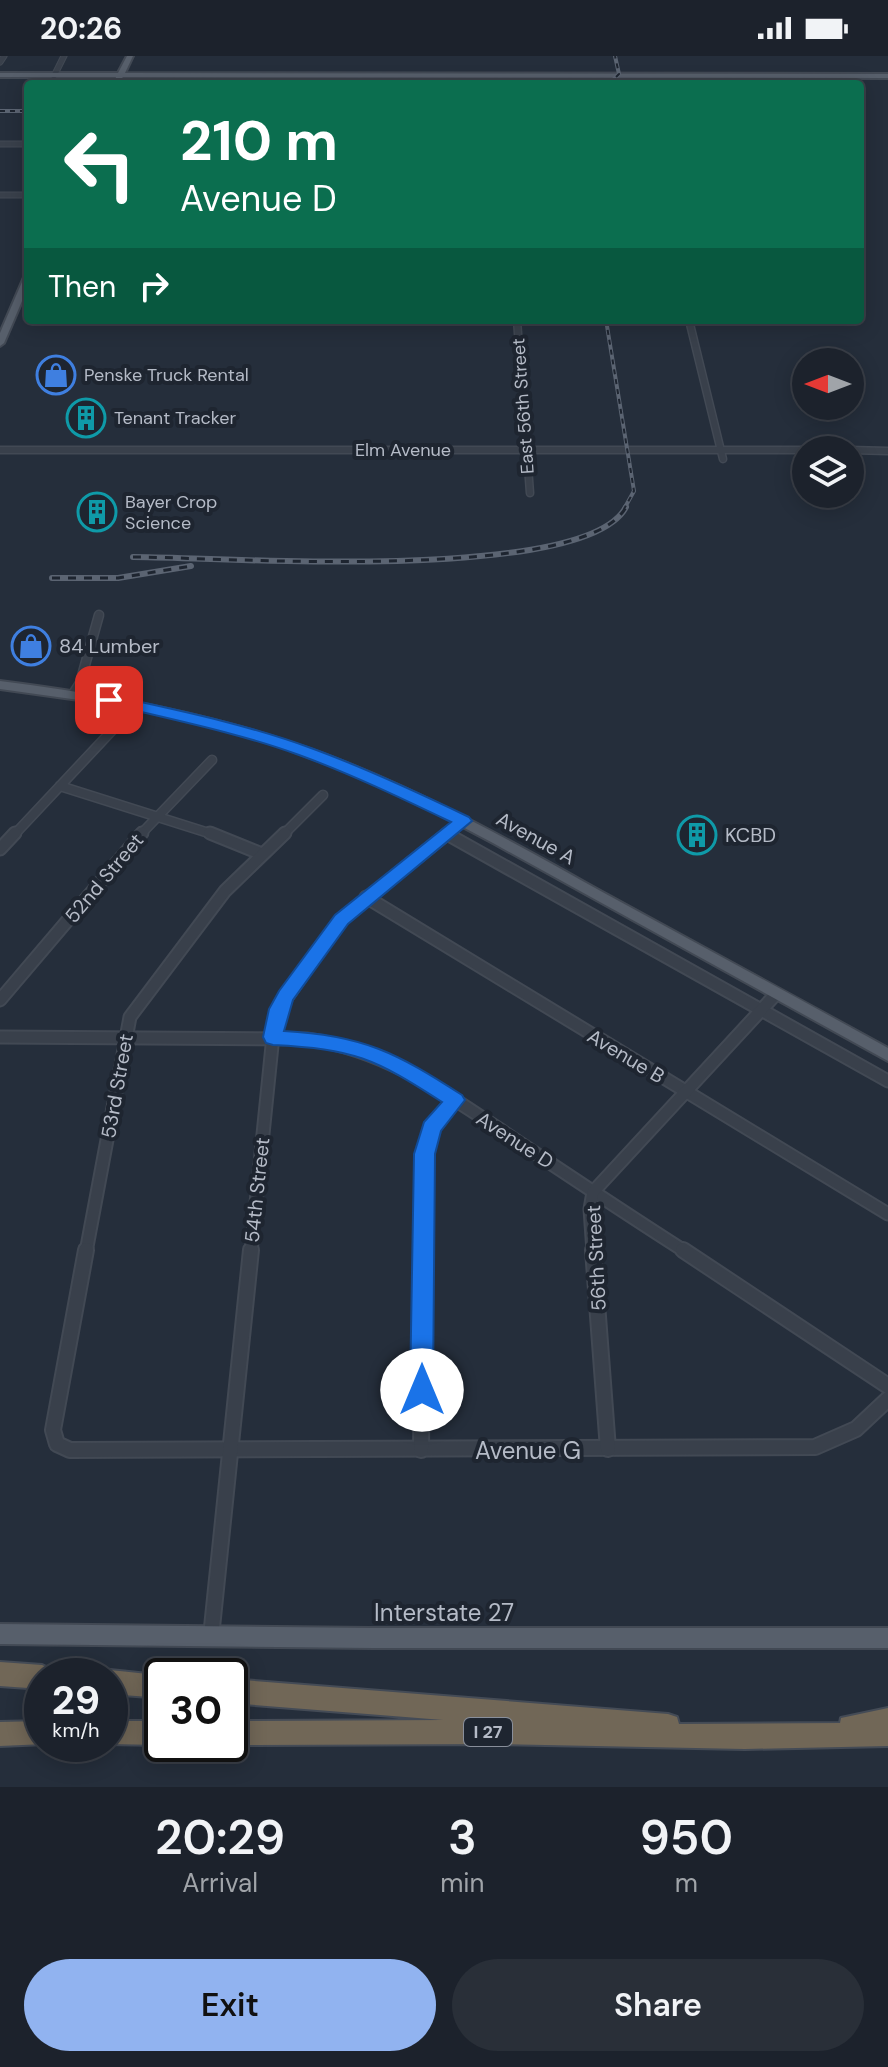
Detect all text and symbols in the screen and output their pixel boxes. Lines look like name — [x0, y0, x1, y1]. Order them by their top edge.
text: 20:26 — [40, 9, 122, 48]
text: 210 m — [180, 104, 338, 177]
icon: left — [48, 112, 152, 216]
text: Avenue D — [180, 175, 337, 222]
icon: right — [132, 264, 176, 308]
text: Then — [48, 267, 116, 306]
street label: East 56th Street — [506, 337, 540, 475]
north arrow — [792, 348, 864, 420]
map controls — [792, 348, 864, 508]
shop icon: Penske Truck Rental — [35, 354, 77, 396]
place label: Penske Truck Rental — [84, 363, 249, 387]
building icon: Tenant Tracker — [65, 397, 107, 439]
place label: Tenant Tracker — [114, 406, 236, 430]
button: layers — [792, 436, 864, 508]
street label: Elm Avenue — [355, 438, 451, 462]
place label: Bayer Crop Science — [125, 490, 217, 535]
building icon: Bayer Crop Science — [76, 491, 118, 533]
shop icon: 84 Lumber — [10, 625, 52, 667]
place label: 84 Lumber — [59, 633, 160, 659]
pin — [75, 666, 143, 734]
icon: arrive — [87, 678, 131, 722]
street label: Avenue A — [492, 806, 580, 870]
building icon: KCBD — [676, 814, 718, 856]
place label: KCBD — [725, 822, 776, 848]
street label: 52nd Street — [59, 828, 149, 928]
street label: Avenue B — [583, 1023, 669, 1089]
street label: 53rd Street — [95, 1032, 139, 1140]
street label: Avenue D — [471, 1105, 559, 1175]
street label: 54th Street — [239, 1136, 275, 1244]
street label: 56th Street — [580, 1204, 612, 1312]
position arrow — [380, 1348, 464, 1432]
street label: Avenue G — [475, 1435, 581, 1466]
street label: Interstate 27 — [374, 1597, 514, 1628]
speed limit sign: 30 — [144, 1658, 248, 1762]
text: 29 — [52, 1674, 100, 1726]
text: km/h — [52, 1717, 100, 1743]
road number: I 27 — [464, 1718, 512, 1746]
text: 20:29 — [155, 1806, 285, 1869]
text: 3 — [448, 1806, 477, 1869]
text: 950 — [639, 1806, 733, 1869]
text: Arrival — [182, 1866, 258, 1900]
text: min — [440, 1866, 484, 1900]
text: m — [675, 1866, 698, 1900]
button: Exit — [24, 1959, 436, 2051]
button: Share — [452, 1959, 864, 2051]

